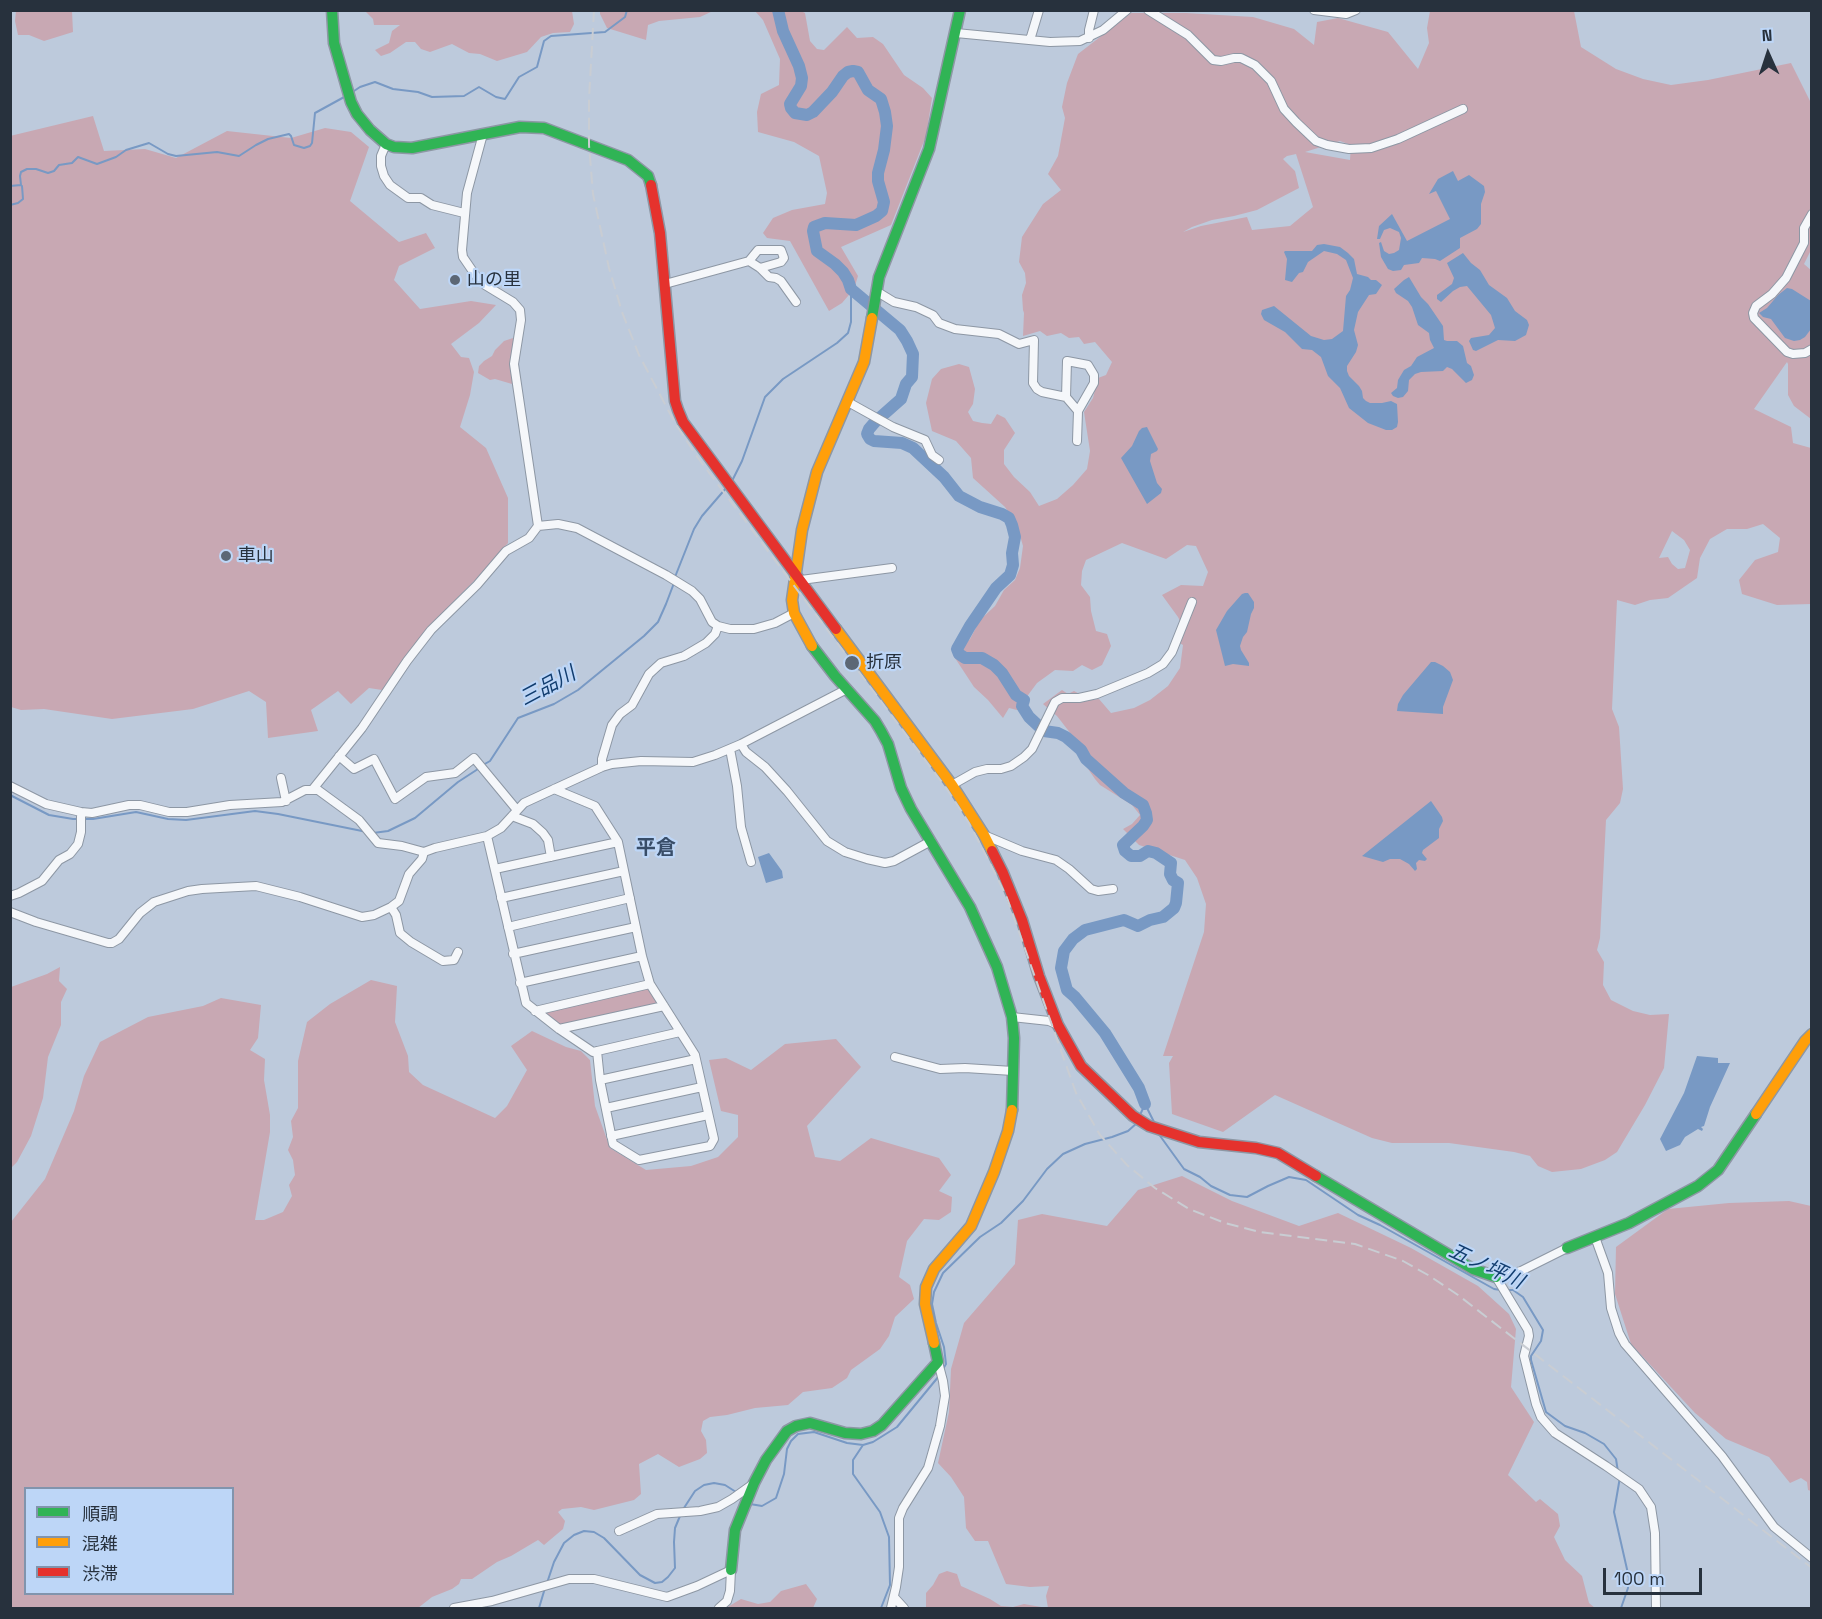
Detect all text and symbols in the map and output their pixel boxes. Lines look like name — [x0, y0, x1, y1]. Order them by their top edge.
north arrow — [1738, 24, 1798, 84]
text: N — [1761, 25, 1773, 46]
place label: 山の里 — [467, 269, 521, 291]
marker: 山の里 — [448, 273, 462, 287]
place label: 車山 — [238, 545, 274, 567]
marker: 車山 — [219, 549, 233, 563]
place label: 折原 — [866, 652, 902, 674]
marker: 折原 — [843, 654, 861, 672]
water label: 三品川 — [516, 662, 580, 712]
district label: 平倉 — [636, 837, 676, 861]
water label: 五ノ坪川 — [1445, 1239, 1527, 1295]
legend — [24, 1487, 234, 1595]
text: 順調 — [82, 1502, 118, 1525]
text: 混雑 — [82, 1532, 118, 1555]
scale bar — [1606, 1556, 1705, 1594]
text: 渋滞 — [82, 1562, 118, 1585]
text: 100 m — [1614, 1567, 1665, 1590]

